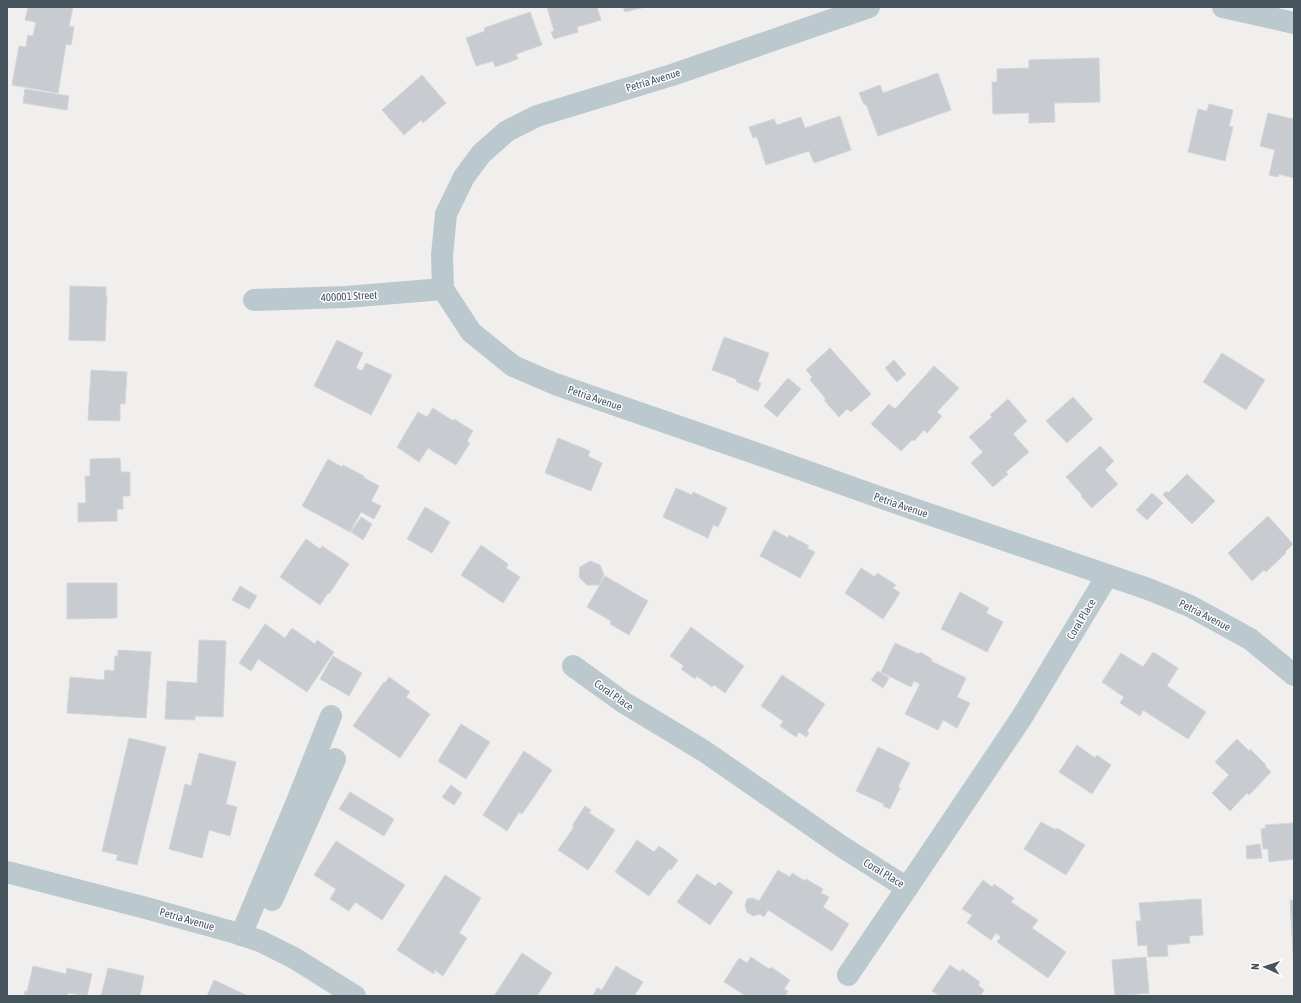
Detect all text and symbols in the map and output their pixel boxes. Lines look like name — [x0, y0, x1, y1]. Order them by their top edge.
street label: Petria Avenue — [624, 66, 682, 94]
street label: 400001 Street — [320, 289, 378, 303]
street label: Petria Avenue — [566, 383, 624, 413]
street label: Petria Avenue — [872, 490, 930, 520]
street label: Coral Place — [1064, 597, 1098, 641]
street label: Petria Avenue — [1177, 597, 1233, 633]
street label: Coral Place — [592, 677, 636, 713]
street label: Coral Place — [862, 856, 906, 890]
street label: Petria Avenue — [158, 905, 216, 933]
north arrow — [1245, 947, 1285, 987]
text: N — [1249, 963, 1261, 970]

